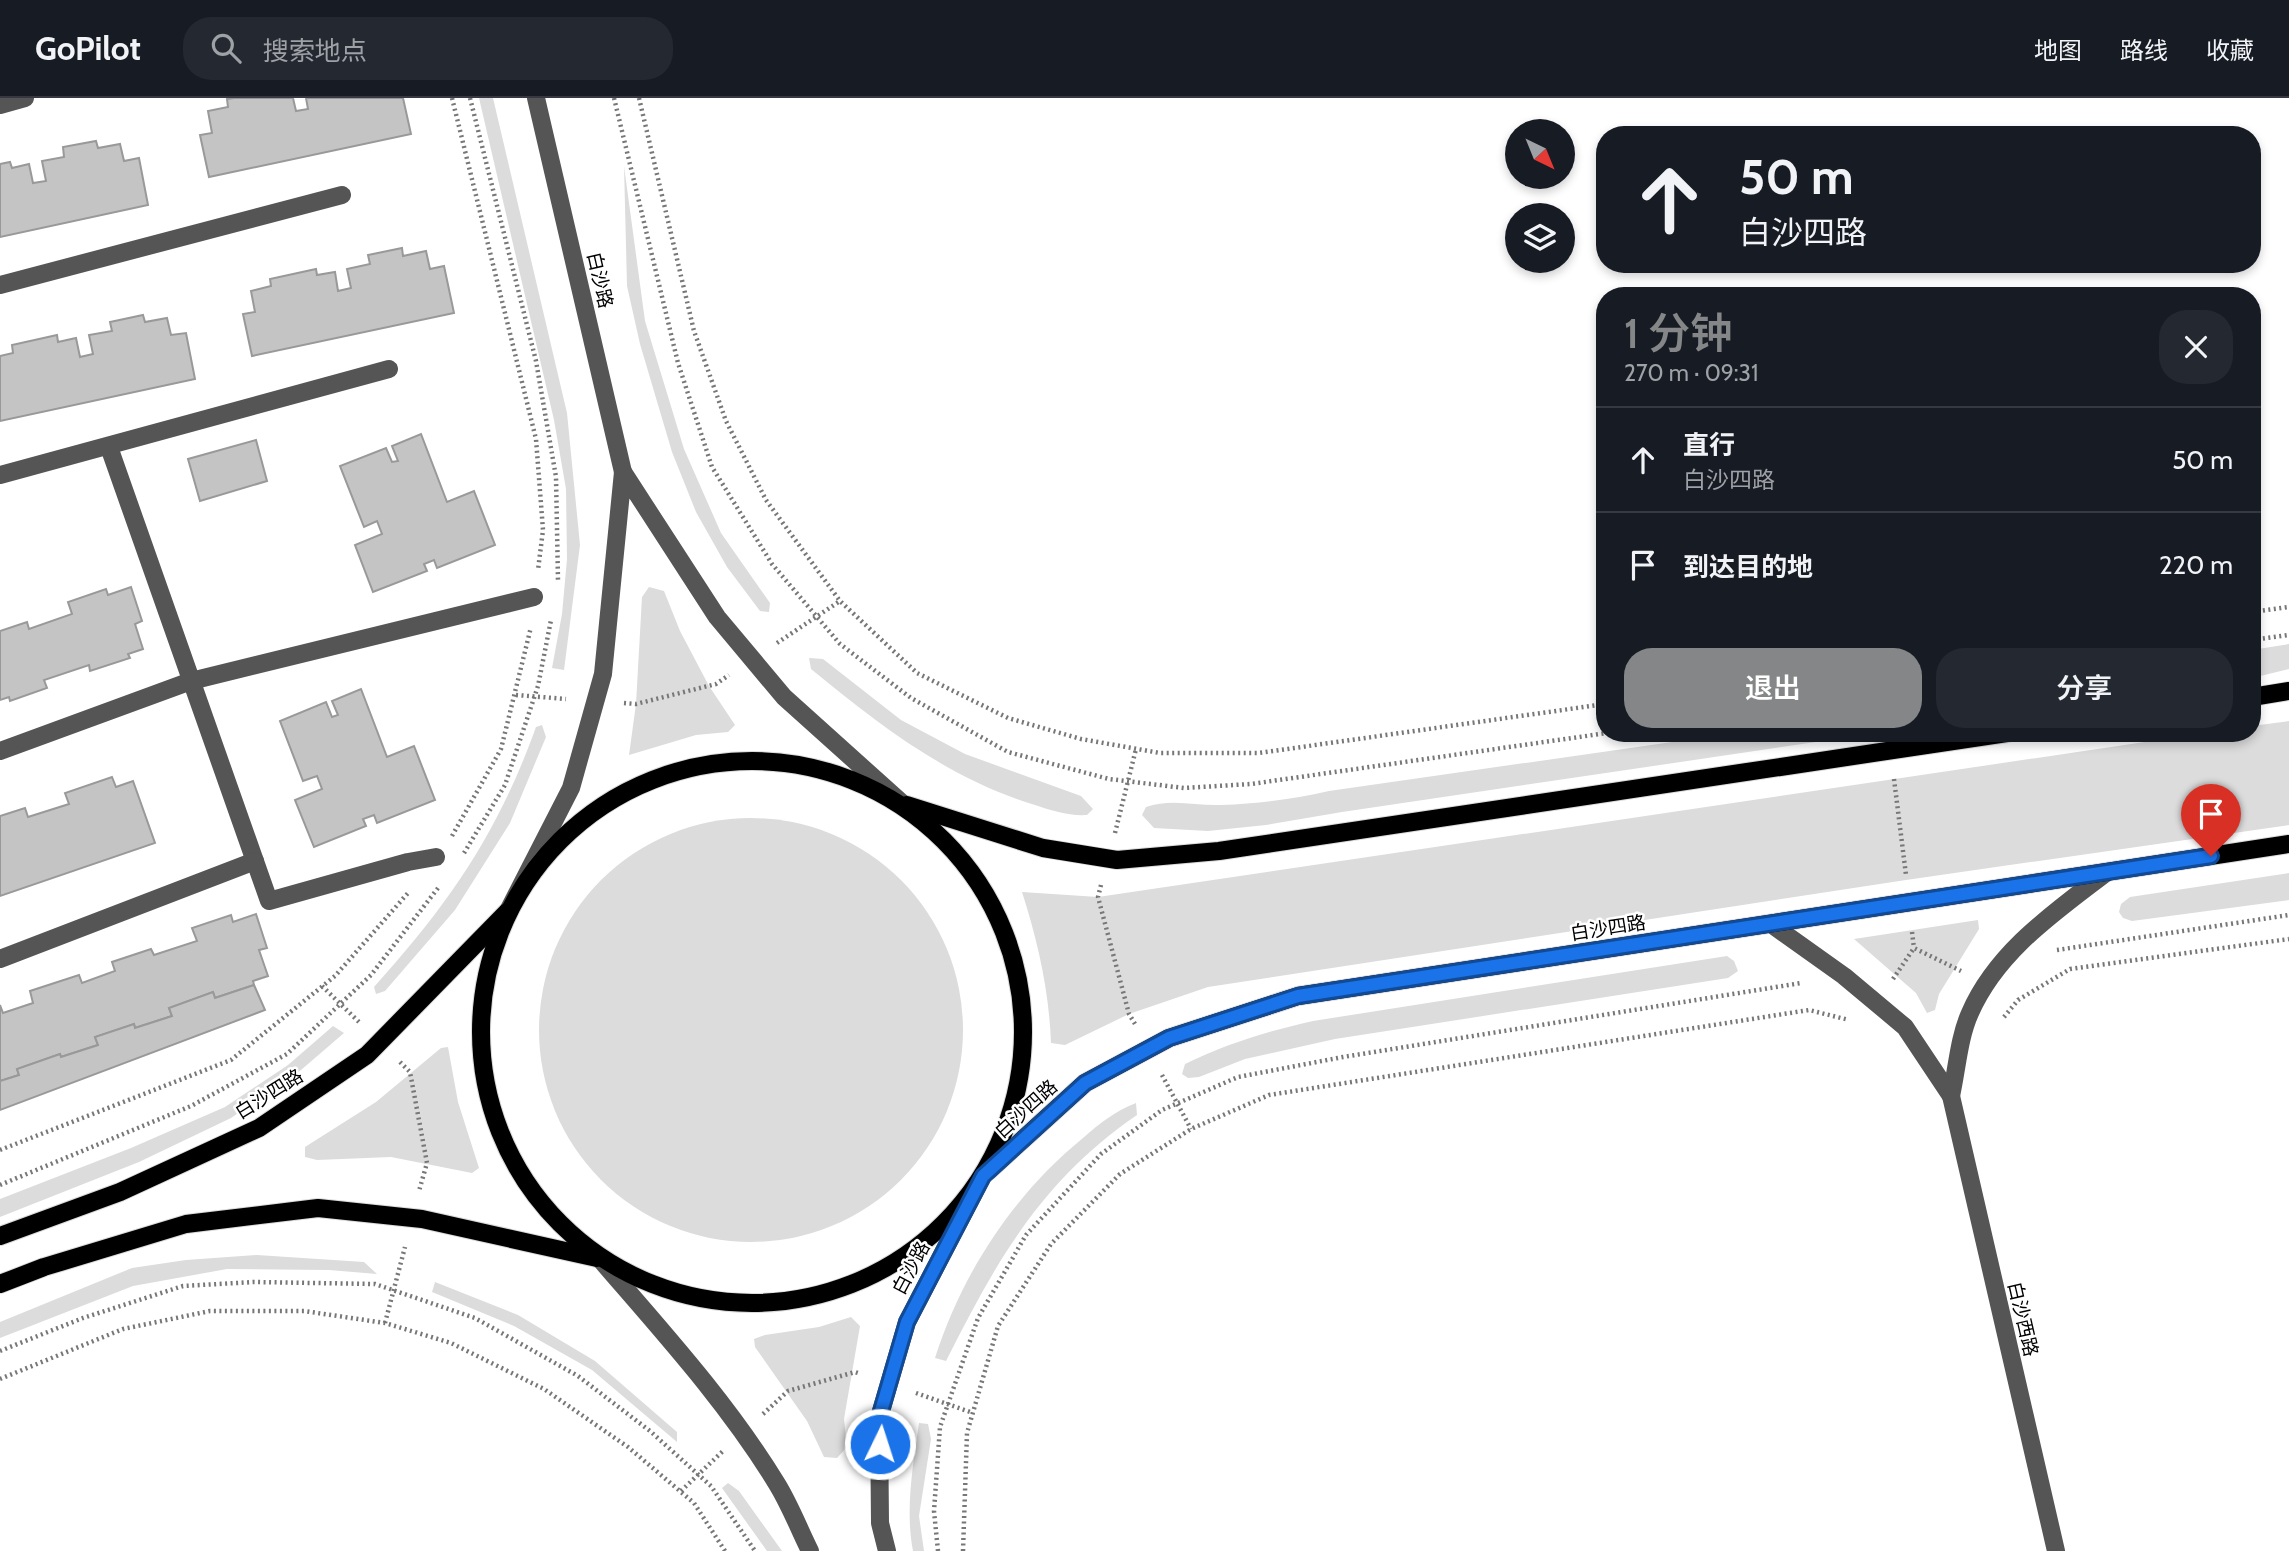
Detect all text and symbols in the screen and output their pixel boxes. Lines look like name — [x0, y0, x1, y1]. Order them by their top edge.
search box — [183, 17, 673, 80]
text: GoPilot — [35, 28, 141, 68]
icon: search — [207, 29, 245, 67]
text: 搜索地点 — [263, 35, 367, 67]
text: 地图 — [2034, 36, 2082, 65]
text: 路线 — [2120, 36, 2168, 65]
text: 收藏 — [2206, 36, 2254, 65]
north arrow — [1505, 119, 1575, 189]
map controls — [1505, 119, 1575, 273]
text: 50 m — [1739, 147, 1854, 206]
icon: ahead — [1624, 154, 1715, 245]
button: layers — [1505, 203, 1575, 273]
text: 白沙四路 — [1739, 213, 1867, 252]
street label: 白沙路 — [582, 250, 618, 310]
text: 1 分钟 — [1624, 307, 1732, 359]
button: close — [2159, 310, 2233, 384]
text: 270 m · 09:31 — [1624, 359, 1758, 387]
text: 直行 — [1683, 429, 1735, 461]
icon: ahead — [1624, 441, 1662, 479]
text: 50 m — [2172, 444, 2233, 476]
text: 白沙四路 — [1683, 466, 1775, 494]
icon: arrive — [1624, 546, 1662, 584]
text: 220 m — [2159, 549, 2233, 581]
text: 到达目的地 — [1683, 551, 1813, 583]
button: 退出 — [1624, 648, 1922, 728]
button: 分享 — [1936, 648, 2233, 728]
pin — [2181, 784, 2241, 856]
icon: arrive — [2192, 795, 2230, 833]
street label: 白沙四路 — [1569, 911, 1647, 945]
street label: 白沙四路 — [231, 1064, 307, 1124]
street label: 白沙四路 — [990, 1075, 1062, 1143]
street label: 白沙路 — [887, 1237, 935, 1299]
street label: 白沙西路 — [2003, 1279, 2043, 1359]
position arrow — [843, 1407, 917, 1481]

